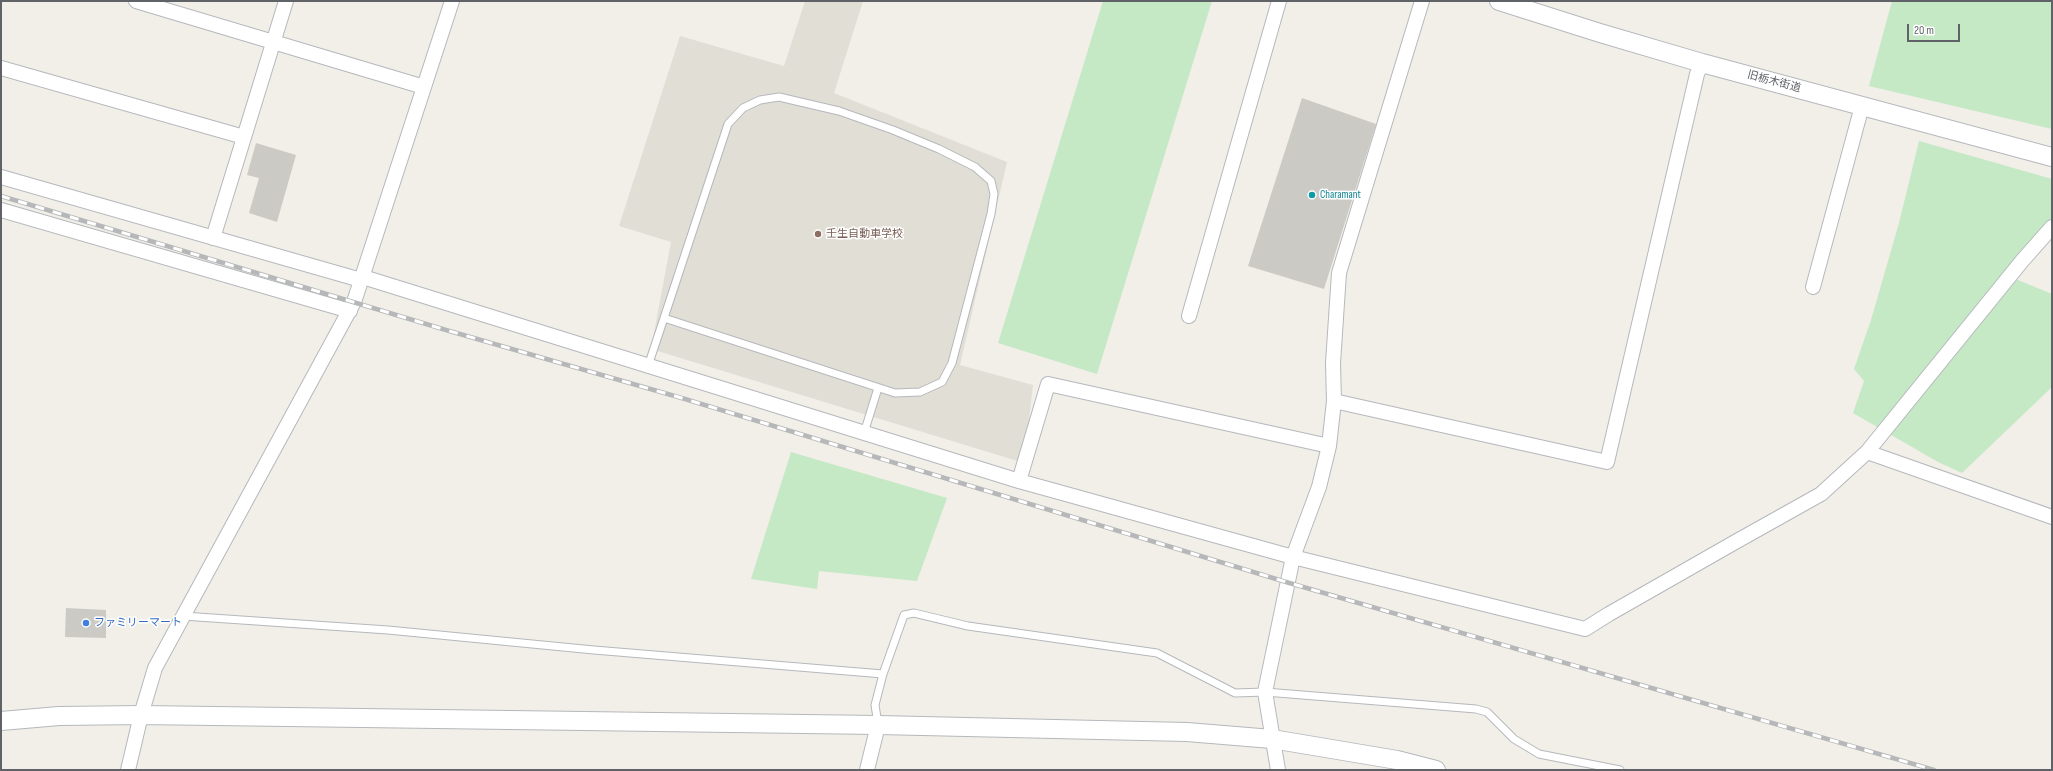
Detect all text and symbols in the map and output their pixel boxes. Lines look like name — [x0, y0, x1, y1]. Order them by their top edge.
scale bar — [1909, 16, 1962, 42]
text: 20 m — [1914, 23, 1934, 38]
street label: 旧栃木街道 — [1746, 69, 1802, 95]
place label: Charamant — [1320, 188, 1361, 202]
marker: Charamant — [1307, 190, 1317, 200]
place label: 壬生自動車学校 — [826, 227, 903, 241]
marker: 壬生自動車学校 — [813, 229, 823, 239]
place label: ファミリーマート — [94, 616, 182, 630]
marker: ファミリーマート — [81, 618, 91, 628]

